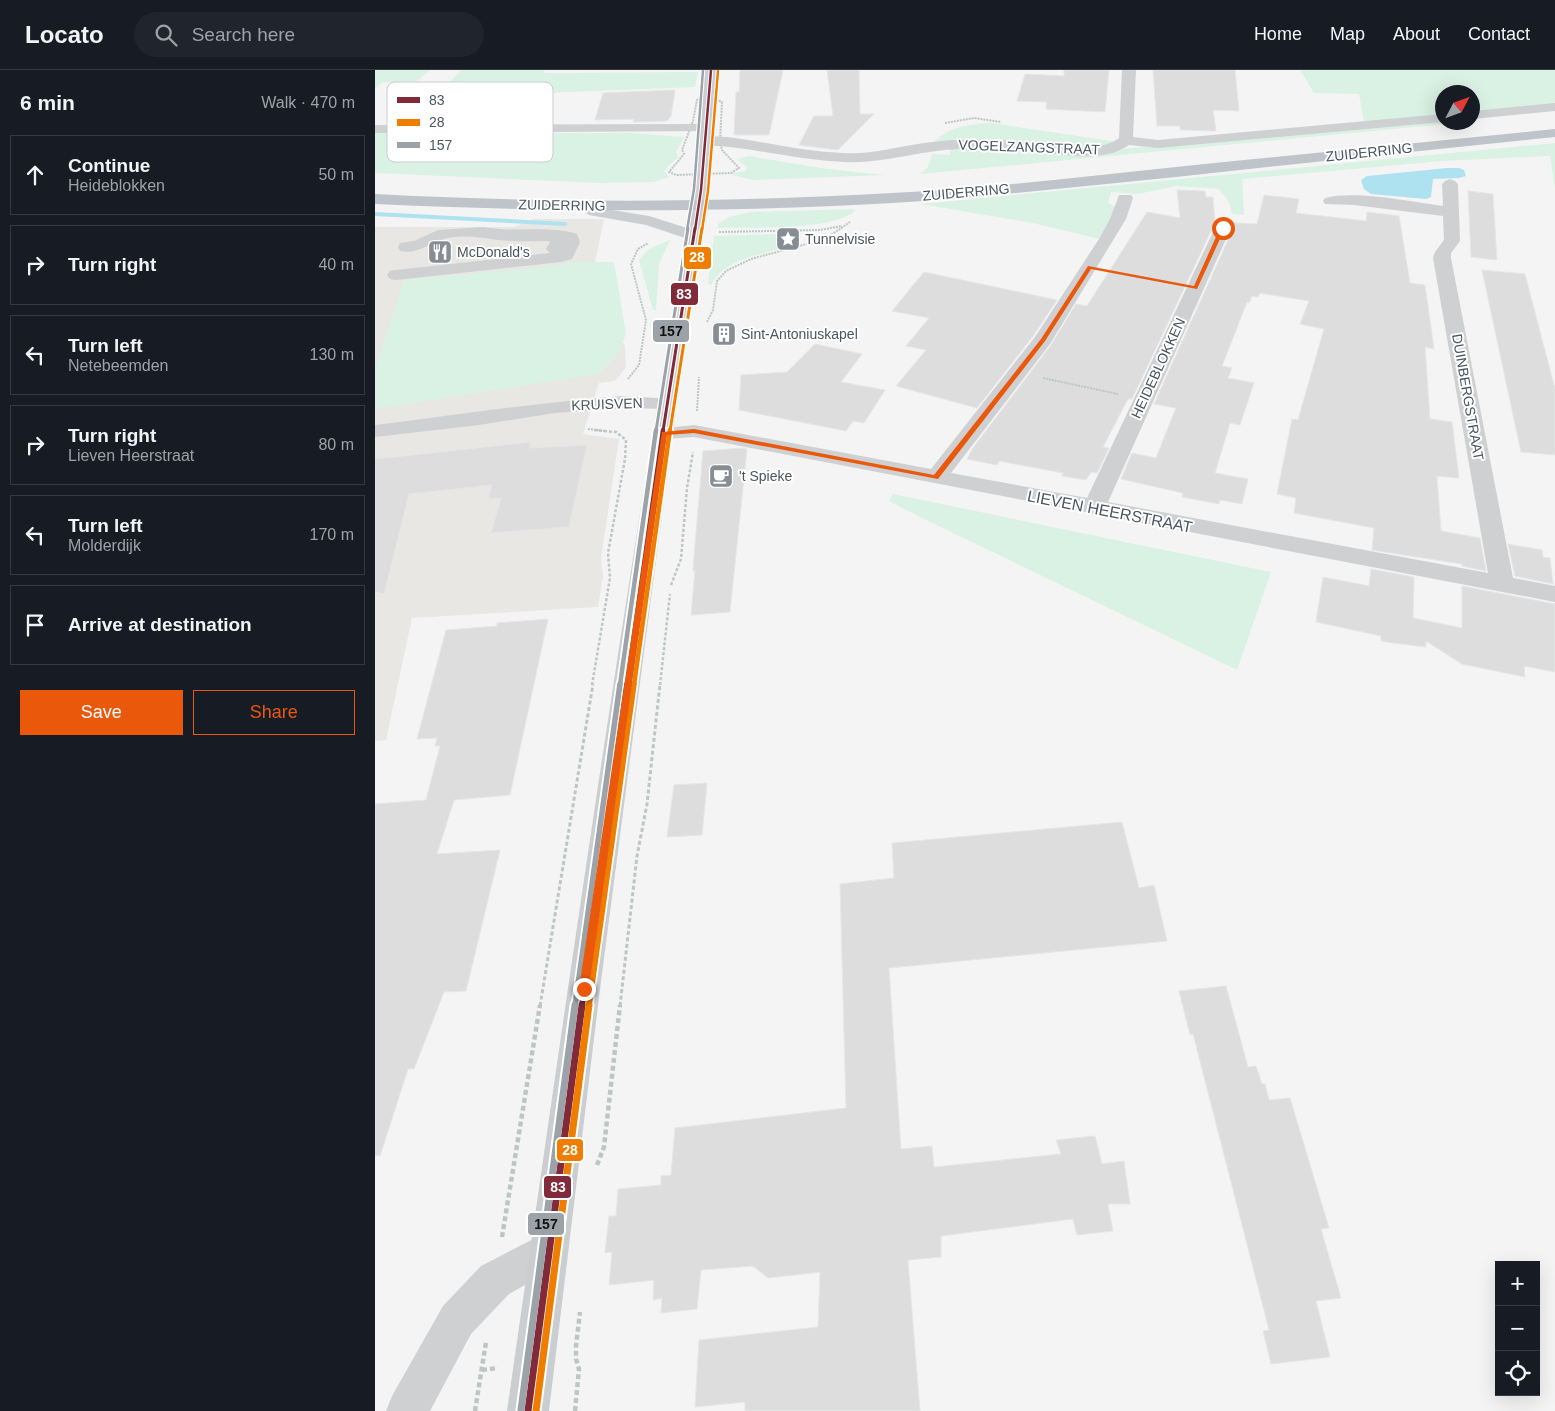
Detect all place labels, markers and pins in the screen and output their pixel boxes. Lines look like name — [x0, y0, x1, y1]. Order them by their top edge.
place icon: Tunnelvisie — [775, 226, 801, 252]
place label: Tunnelvisie — [805, 231, 876, 247]
restaurant icon: McDonald's — [427, 239, 453, 265]
place label: McDonald's — [457, 244, 530, 260]
building icon: Sint-Antoniuskapel — [711, 321, 737, 347]
place label: Sint-Antoniuskapel — [741, 326, 858, 342]
cafe icon: 't Spieke — [708, 463, 734, 489]
place label: 't Spieke — [739, 468, 792, 484]

